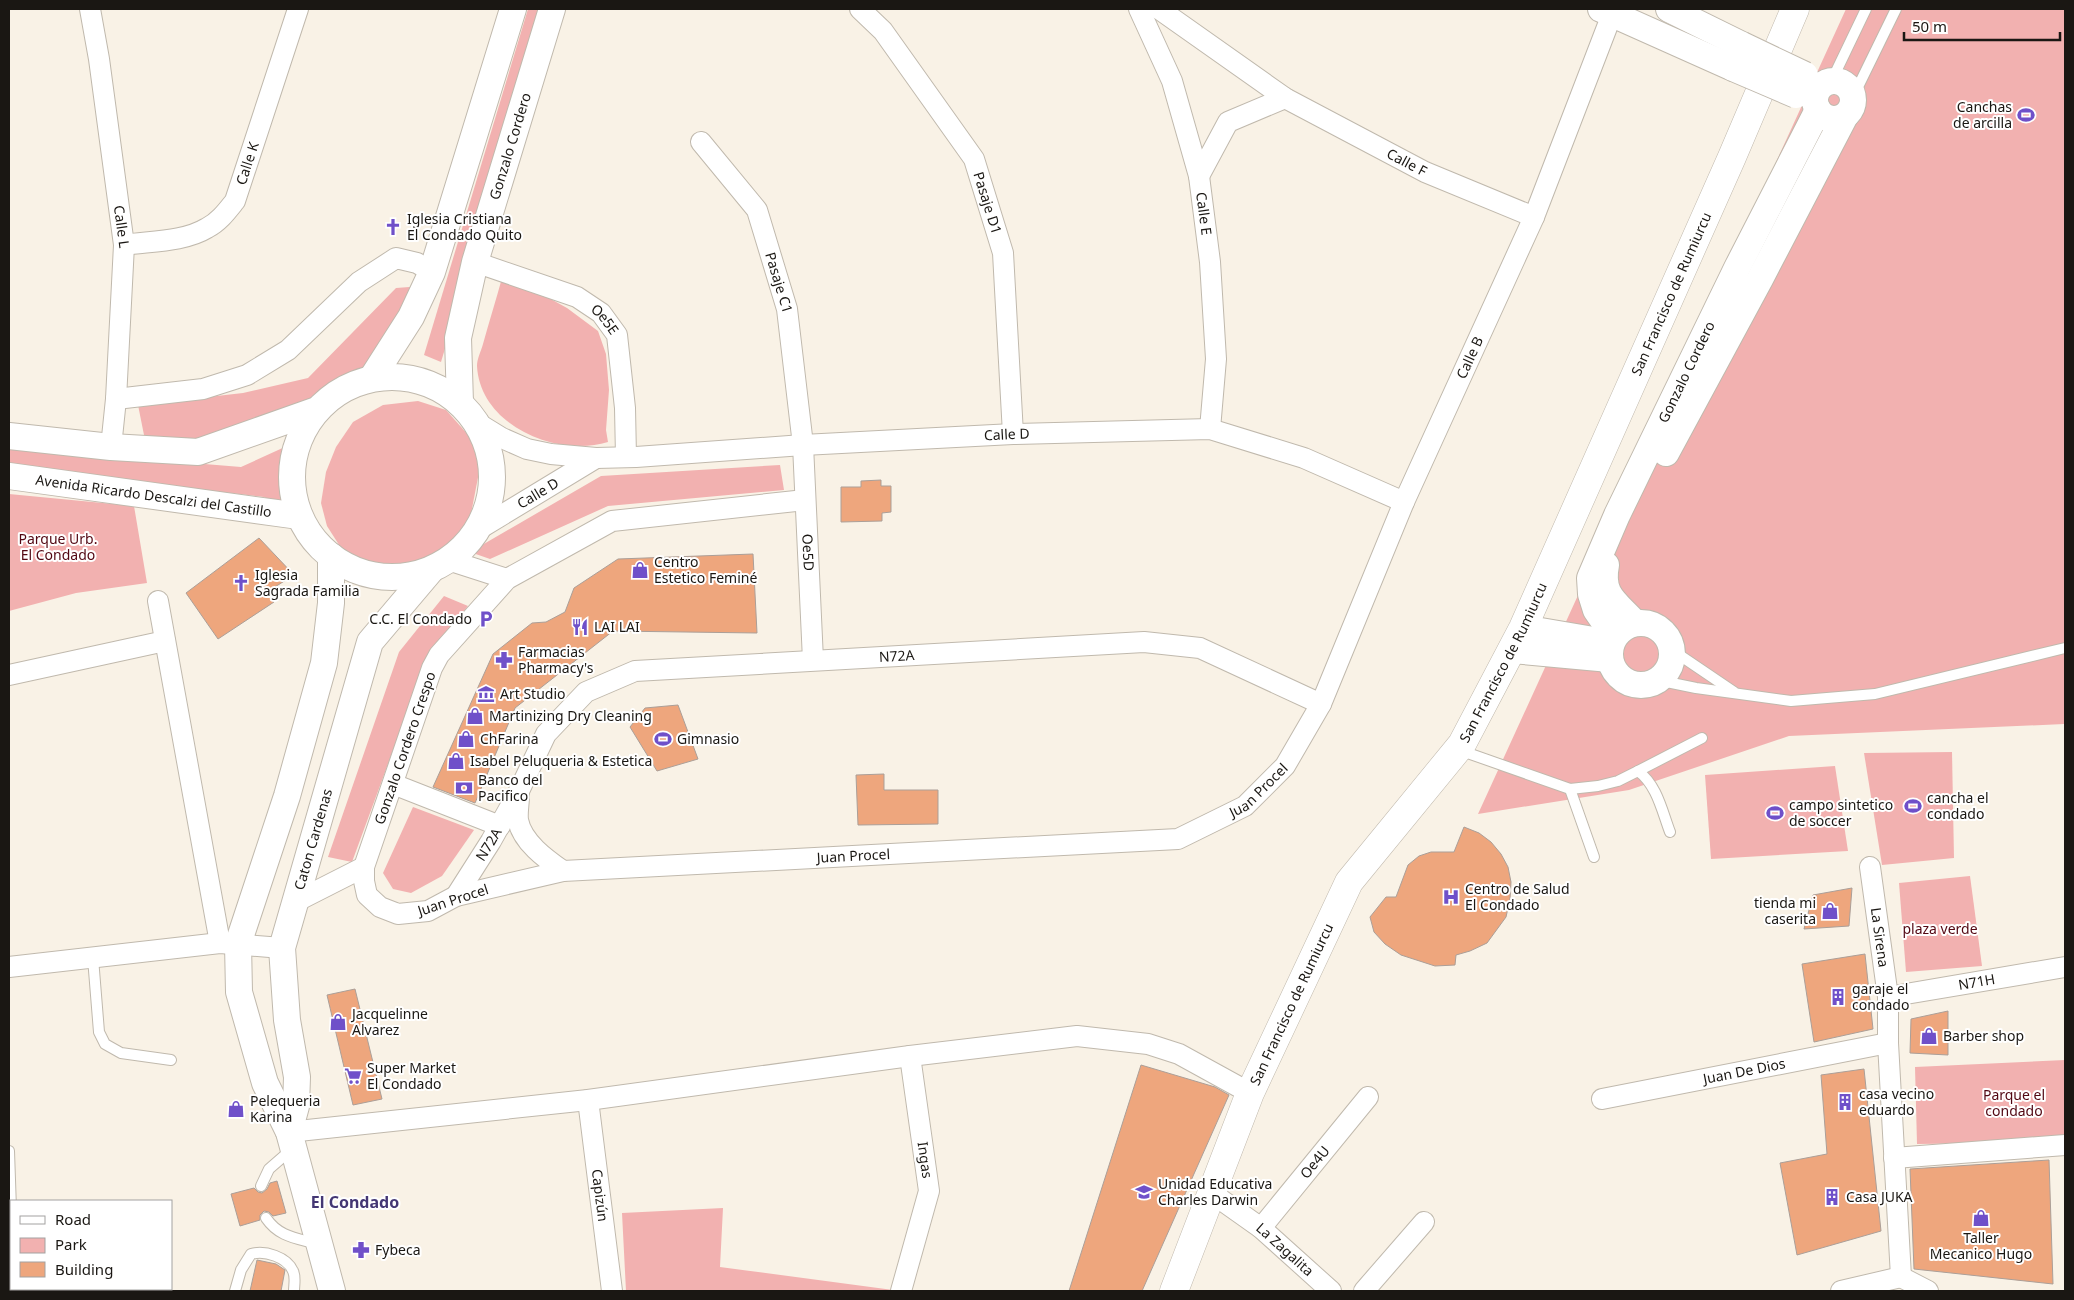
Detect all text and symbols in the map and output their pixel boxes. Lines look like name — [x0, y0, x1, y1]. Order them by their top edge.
scale bar — [1904, 10, 2060, 42]
text: 50 m — [1912, 16, 1947, 36]
street label: Gonzalo Cordero — [485, 90, 535, 202]
place label: Canchas de arcilla — [1953, 97, 2012, 132]
sports icon: Canchas de arcilla — [2016, 105, 2036, 125]
street label: Calle K — [231, 139, 263, 187]
street label: Calle F — [1384, 144, 1430, 180]
street label: Pasaje D1 — [970, 169, 1007, 236]
street label: Calle E — [1192, 191, 1216, 236]
street label: Calle L — [110, 204, 134, 249]
place label: Iglesia Cristiana El Condado Quito — [407, 209, 522, 244]
street label: San Francisco de Rumiurcu — [1626, 209, 1715, 378]
church icon: Iglesia Cristiana El Condado Quito — [383, 217, 403, 237]
street label: Pasaje C1 — [761, 250, 798, 315]
street label: Oe5E — [588, 299, 624, 338]
street label: Gonzalo Cordero — [1653, 318, 1719, 426]
street label: Calle B — [1451, 333, 1487, 382]
street label: Calle D — [983, 424, 1030, 445]
street label: Avenida Ricardo Descalzi del Castillo — [34, 470, 273, 521]
street label: Calle D — [513, 473, 562, 513]
park label: Parque Urb. El Condado — [18, 529, 98, 564]
street label: Oe5D — [798, 533, 819, 571]
place label: Centro Estetico Feminé — [654, 552, 757, 587]
shop icon: Centro Estetico Feminé — [630, 560, 650, 580]
place label: Iglesia Sagrada Familia — [255, 565, 360, 600]
church icon: Iglesia Sagrada Familia — [231, 573, 251, 593]
street label: San Francisco de Rumiurcu — [1455, 579, 1551, 746]
place label: C.C. El Condado — [369, 609, 472, 628]
parking icon: C.C. El Condado — [476, 609, 496, 629]
restaurant icon: LAI LAI — [570, 617, 590, 637]
place label: LAI LAI — [594, 617, 640, 636]
place label: Farmacias Pharmacy's — [518, 642, 594, 677]
street label: N72A — [878, 645, 915, 666]
pharmacy icon: Farmacias Pharmacy's — [494, 650, 514, 670]
street label: Gonzalo Cordero Crespo — [369, 669, 440, 827]
museum icon: Art Studio — [476, 684, 496, 704]
place label: Art Studio — [500, 684, 566, 703]
shop icon: Martinizing Dry Cleaning — [465, 706, 485, 726]
place label: Martinizing Dry Cleaning — [489, 706, 652, 725]
shop icon: ChFarina — [456, 729, 476, 749]
place label: ChFarina — [480, 729, 539, 748]
sports icon: Gimnasio — [653, 729, 673, 749]
place label: Gimnasio — [677, 729, 739, 748]
shop icon: Isabel Peluqueria & Estetica — [446, 751, 466, 771]
place label: Isabel Peluqueria & Estetica — [470, 751, 652, 770]
street label: Juan Procel — [1224, 759, 1292, 822]
place label: Banco del Pacifico — [478, 770, 543, 805]
bank icon: Banco del Pacifico — [454, 778, 474, 798]
street label: Caton Cardenas — [289, 786, 336, 892]
place label: cancha el condado — [1927, 788, 1989, 823]
place label: campo sintetico de soccer — [1789, 795, 1893, 830]
sports icon: cancha el condado — [1903, 796, 1923, 816]
sports icon: campo sintetico de soccer — [1765, 803, 1785, 823]
street label: N72A — [471, 824, 506, 864]
street label: Juan Procel — [814, 844, 890, 867]
street label: Juan Procel — [413, 879, 491, 921]
place label: Centro de Salud El Condado — [1465, 879, 1570, 914]
hospital icon: Centro de Salud El Condado — [1441, 887, 1461, 907]
place label: tienda mi caserita — [1754, 893, 1816, 928]
shop icon: tienda mi caserita — [1820, 901, 1840, 921]
street label: La Sirena — [1867, 906, 1894, 968]
park label: plaza verde — [1902, 919, 1978, 938]
street label: San Francisco de Rumiurcu — [1245, 920, 1337, 1088]
street label: N71H — [1957, 969, 1997, 994]
place label: garaje el condado — [1852, 979, 1909, 1014]
building icon: garaje el condado — [1828, 987, 1848, 1007]
place label: Jacquelinne Alvarez — [350, 1004, 428, 1039]
shop icon: Jacquelinne Alvarez — [328, 1012, 348, 1032]
shop icon: Barber shop — [1919, 1026, 1939, 1046]
place label: Barber shop — [1943, 1026, 2024, 1045]
street label: Juan De Dios — [1699, 1053, 1787, 1088]
place label: Super Market El Condado — [367, 1058, 456, 1093]
supermarket icon: Super Market El Condado — [343, 1066, 363, 1086]
place label: casa vecino eduardo — [1859, 1084, 1934, 1119]
park label: Parque el condado — [1983, 1085, 2045, 1120]
place label: Pelequeria Karina — [250, 1091, 320, 1126]
building icon: casa vecino eduardo — [1835, 1092, 1855, 1112]
shop icon: Pelequeria Karina — [226, 1099, 246, 1119]
street label: Ingas — [914, 1140, 937, 1180]
street label: Oe4U — [1295, 1141, 1333, 1182]
street label: Capizún — [588, 1168, 613, 1223]
place label: Unidad Educativa Charles Darwin — [1158, 1174, 1272, 1209]
school or university icon: Unidad Educativa Charles Darwin — [1134, 1182, 1154, 1202]
building icon: Casa JUKA — [1822, 1187, 1842, 1207]
place label: Casa JUKA — [1846, 1187, 1913, 1206]
district label: El Condado — [311, 1191, 399, 1213]
legend — [10, 1200, 172, 1290]
shop icon: Taller Mecanico Hugo — [1971, 1208, 1991, 1228]
text: Road — [55, 1209, 91, 1229]
street label: La Zagalita — [1252, 1218, 1318, 1280]
place label: Taller Mecanico Hugo — [1930, 1228, 2032, 1263]
text: Park — [55, 1234, 87, 1254]
pharmacy icon: Fybeca — [351, 1240, 371, 1260]
place label: Fybeca — [375, 1240, 421, 1259]
text: Building — [55, 1259, 113, 1279]

